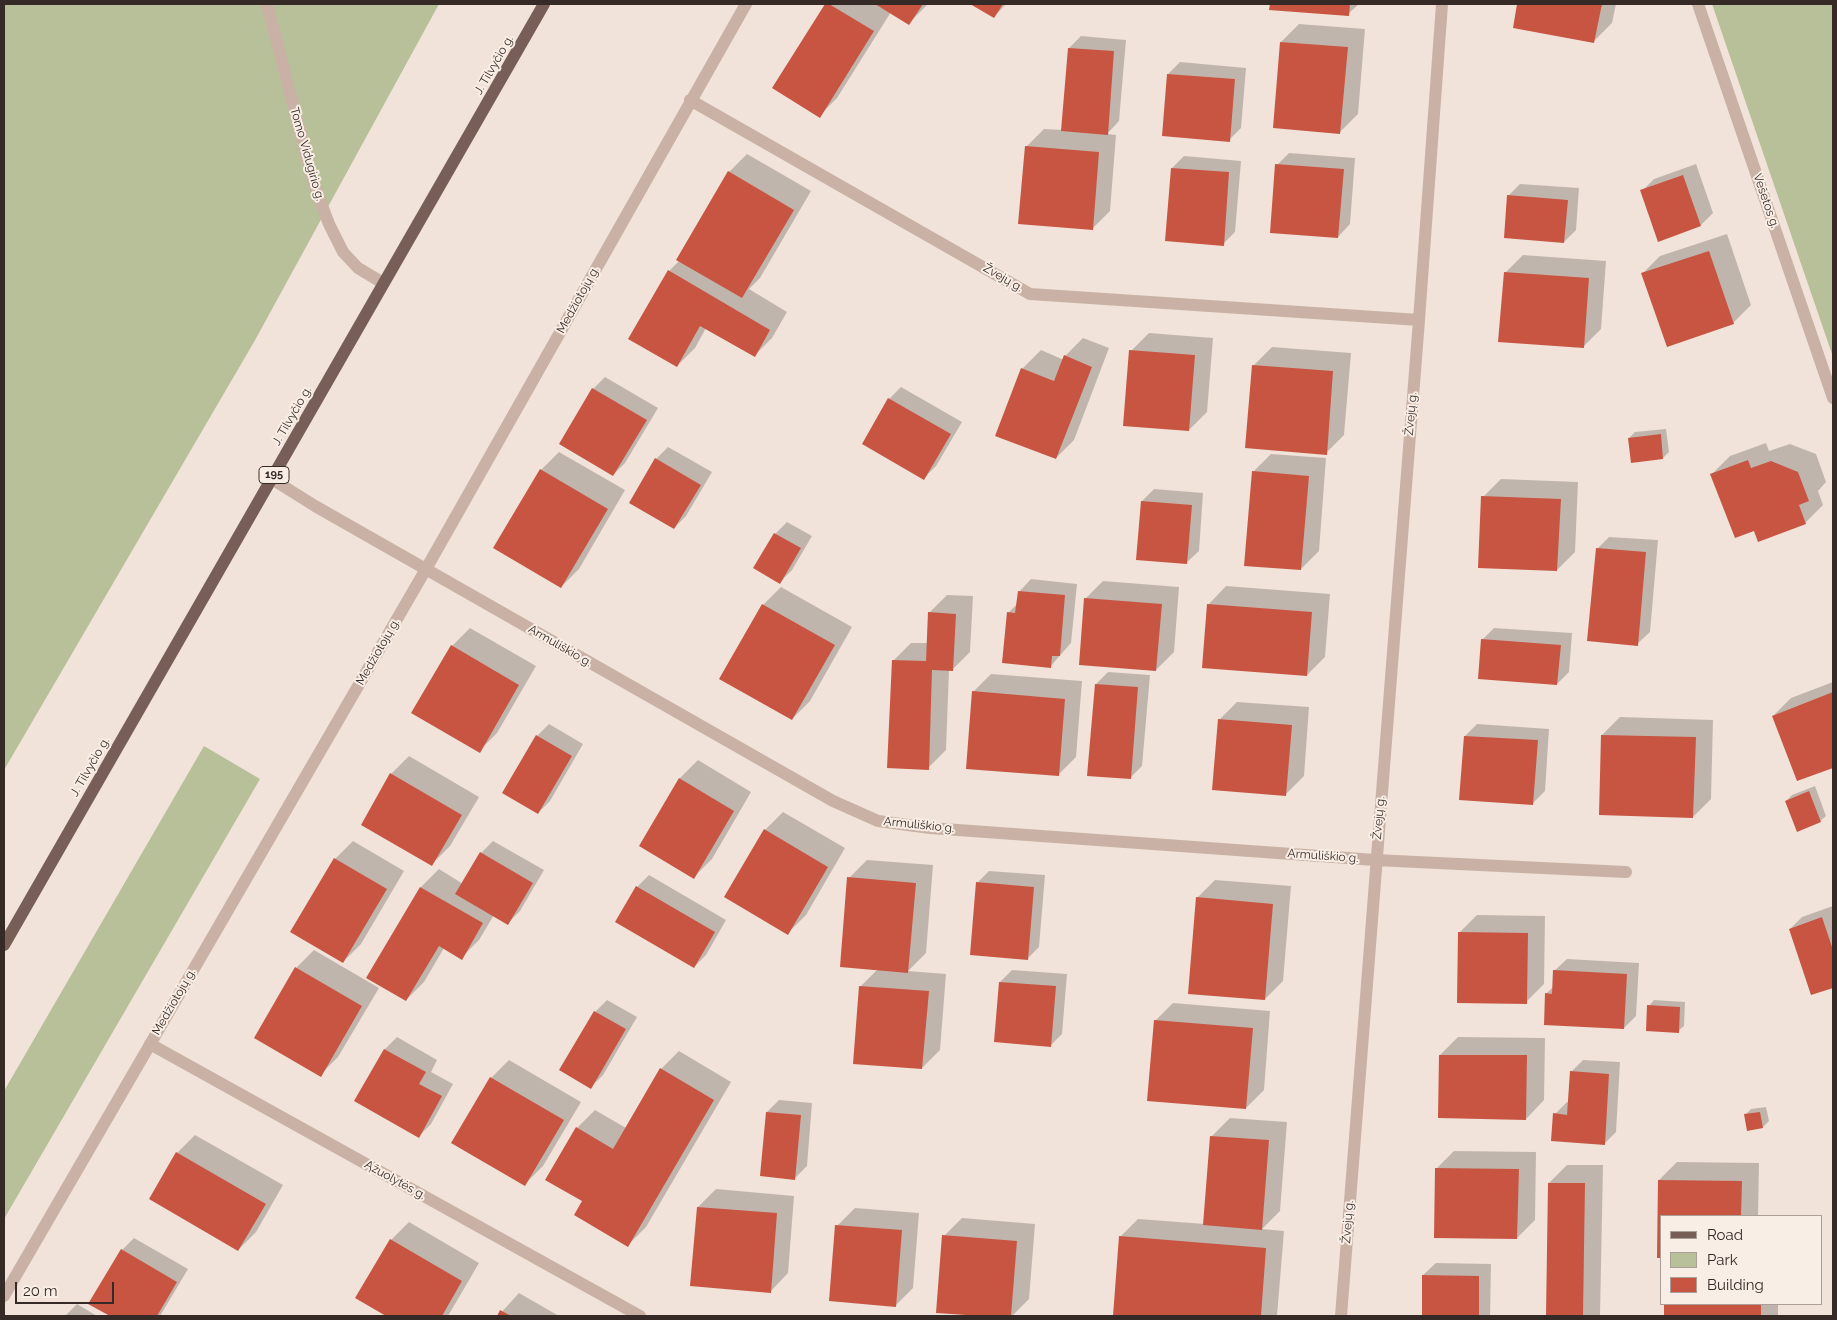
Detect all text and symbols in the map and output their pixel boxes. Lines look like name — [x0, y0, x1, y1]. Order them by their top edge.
street label: J. Tilvyčio g. — [471, 33, 517, 97]
street label: Tomo Vidugirio g. — [287, 106, 327, 202]
street label: Vešetos g. — [1750, 172, 1782, 230]
street label: Žvejų g. — [981, 261, 1025, 295]
street label: Medžiotojų g. — [554, 264, 602, 336]
street label: J. Tilvyčio g. — [269, 384, 315, 448]
street label: Žvejų g. — [1402, 392, 1420, 436]
road number: 195 — [259, 466, 289, 484]
street label: Medžiotojų g. — [353, 616, 403, 688]
street label: Armuliškio g. — [526, 622, 594, 670]
street label: J. Tilvyčio g. — [67, 735, 113, 799]
street label: Žvejų g. — [1370, 796, 1388, 840]
street label: Armuliškio g. — [883, 814, 955, 836]
street label: Armuliškio g. — [1287, 846, 1359, 866]
street label: Medžiotojų g. — [149, 966, 199, 1038]
street label: Ąžuolytės g. — [362, 1157, 428, 1203]
street label: Žvejų g. — [1339, 1200, 1357, 1244]
legend — [1660, 1215, 1822, 1305]
text: Road — [1707, 1226, 1743, 1244]
text: Park — [1707, 1251, 1738, 1269]
scale bar — [18, 1272, 116, 1304]
text: Building — [1707, 1276, 1764, 1294]
text: 20 m — [23, 1282, 58, 1300]

